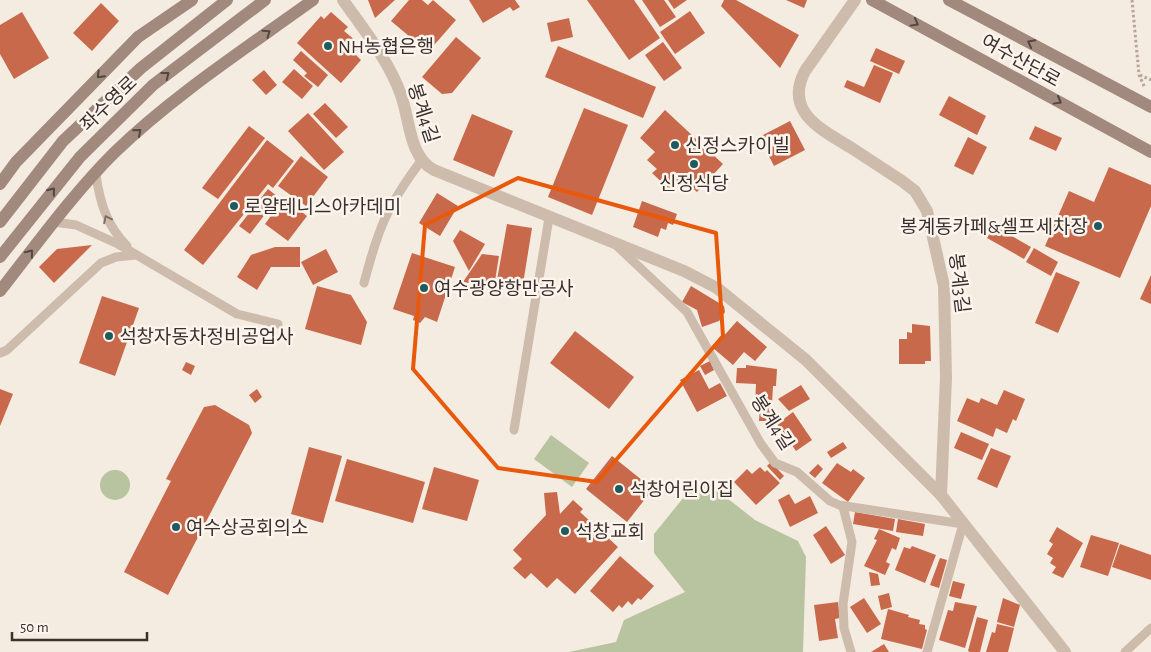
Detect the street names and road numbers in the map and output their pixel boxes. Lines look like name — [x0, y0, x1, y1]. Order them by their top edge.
street label: 여수산단로 — [977, 31, 1064, 91]
street label: 좌수영로 — [77, 72, 141, 135]
street label: 봉계4길 — [404, 81, 442, 146]
street label: 봉계3길 — [945, 252, 973, 314]
street label: 봉계4길 — [747, 391, 797, 454]

